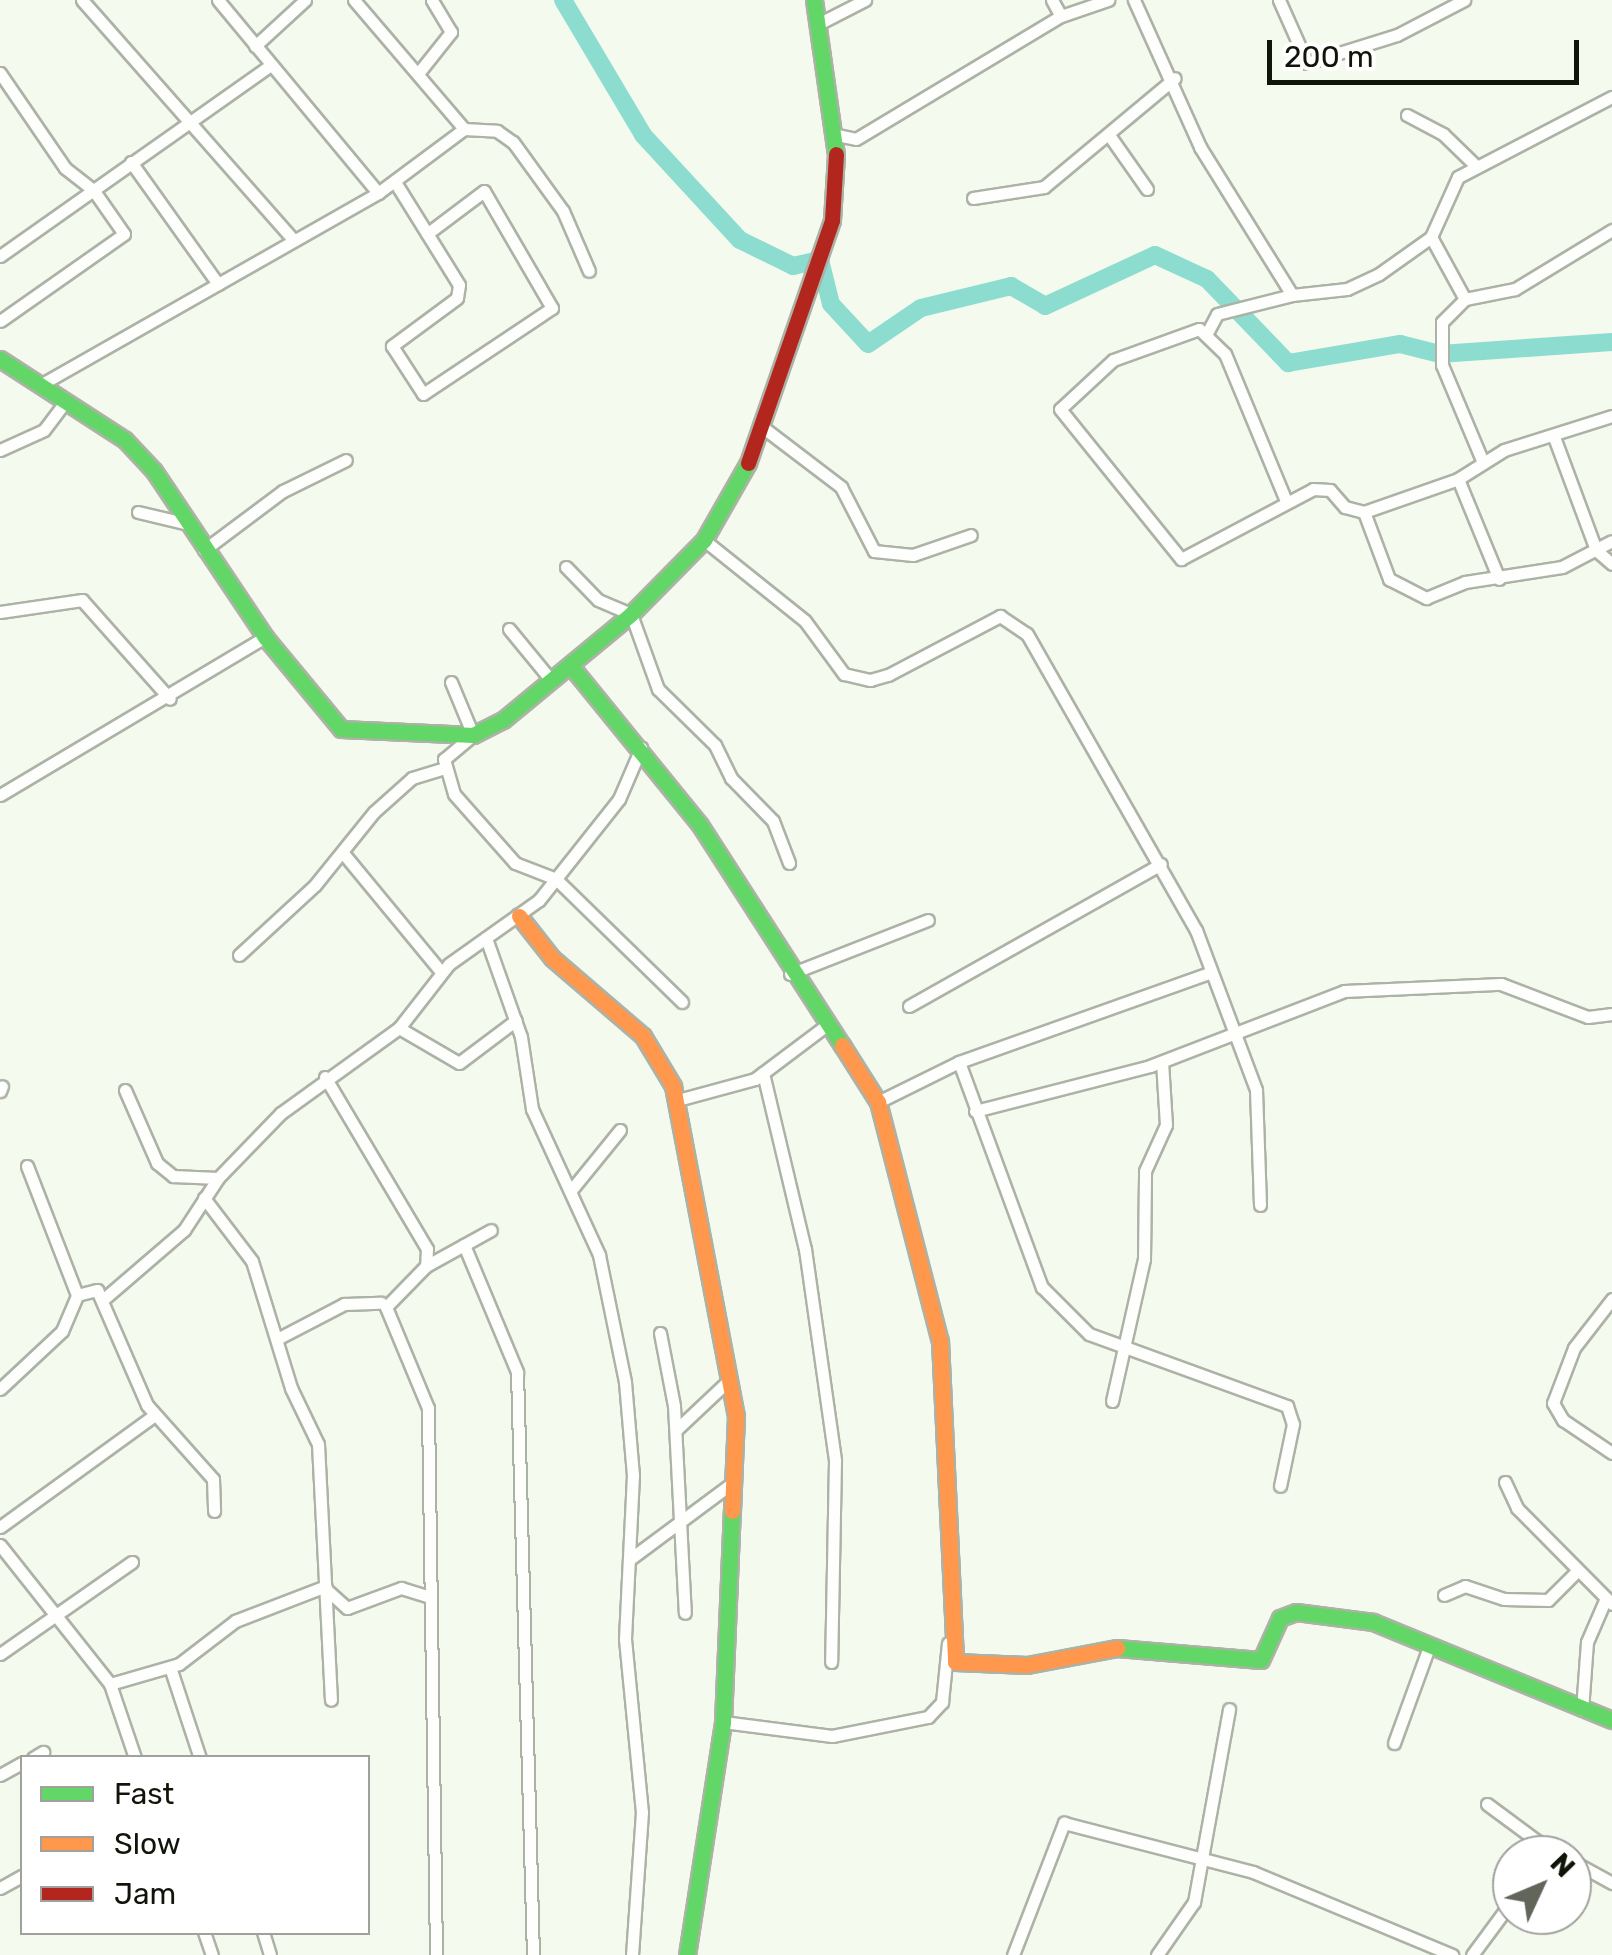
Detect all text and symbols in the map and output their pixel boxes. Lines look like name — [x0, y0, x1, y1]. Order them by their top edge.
scale bar — [1272, 20, 1584, 82]
text: 200 m — [1284, 39, 1374, 75]
legend — [20, 1755, 370, 1935]
text: Fast — [114, 1776, 174, 1812]
text: Slow — [114, 1826, 181, 1862]
north arrow — [1492, 1835, 1592, 1935]
text: N — [1544, 1846, 1581, 1884]
text: Jam — [114, 1876, 176, 1912]

